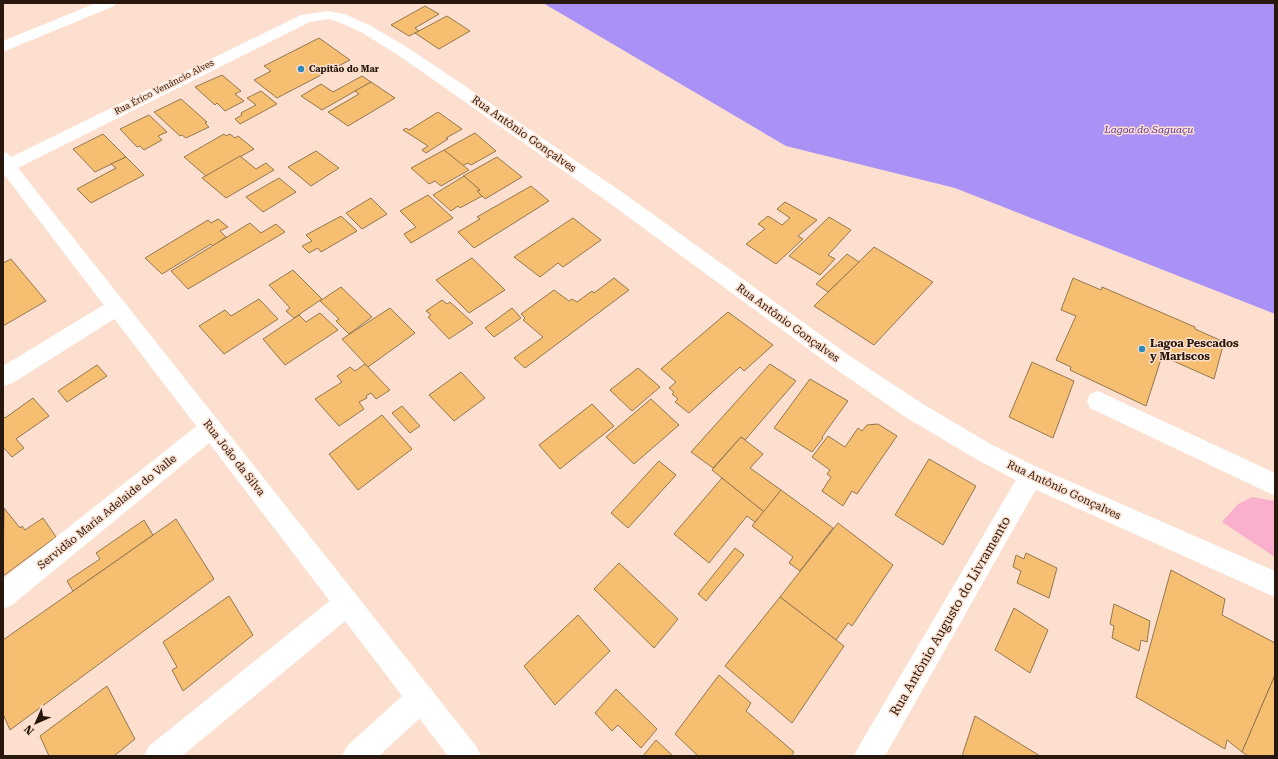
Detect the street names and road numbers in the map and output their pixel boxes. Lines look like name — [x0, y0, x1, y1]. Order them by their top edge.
street label: Rua Érico Venâncio Alves — [112, 57, 215, 117]
street label: Rua Antônio Gonçalves — [469, 93, 579, 175]
street label: Rua Antônio Gonçalves — [734, 281, 842, 365]
street label: Rua João da Silva — [200, 417, 268, 499]
street label: Servidão Maria Adelaide do Valle — [35, 452, 179, 572]
street label: Rua Antônio Gonçalves — [1005, 458, 1123, 522]
street label: Rua Antônio Augusto do Livramento — [887, 514, 1013, 718]

